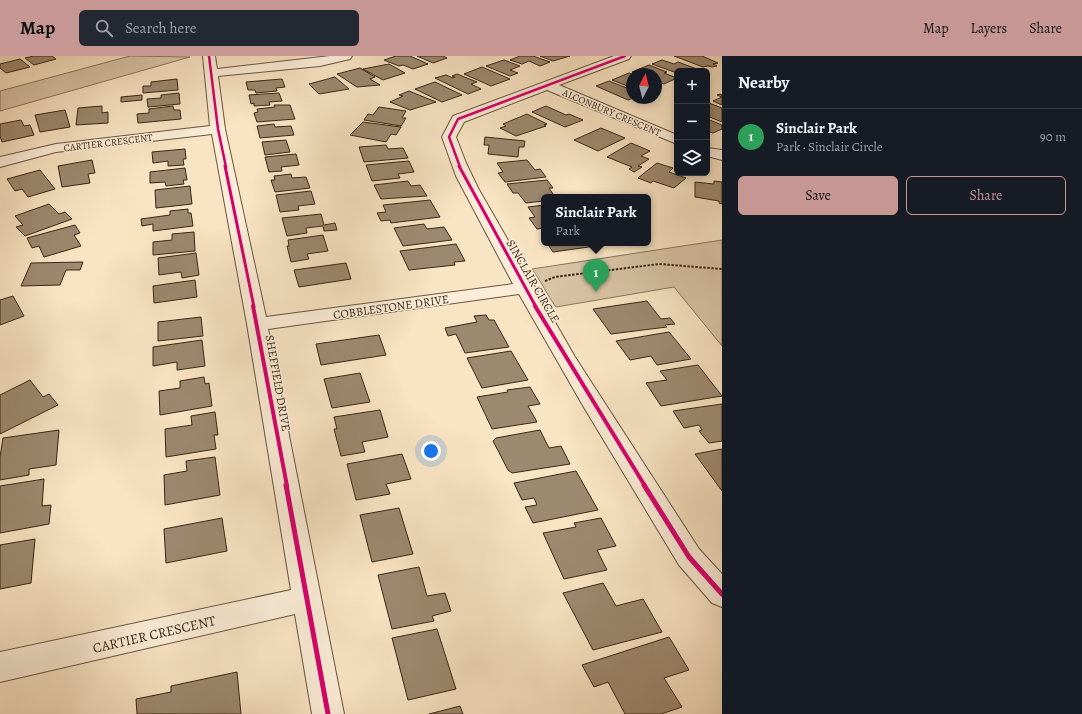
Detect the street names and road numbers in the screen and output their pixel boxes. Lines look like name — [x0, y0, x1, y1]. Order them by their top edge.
street label: ALCONBURY CRESCENT — [560, 85, 663, 139]
street label: CARTIER CRESCENT — [63, 131, 154, 154]
street label: SINCLAIR CIRCLE — [503, 236, 563, 326]
street label: COBBLESTONE DRIVE — [332, 291, 450, 323]
street label: SHEFFIELD DRIVE — [262, 334, 294, 432]
street label: CARTIER CRESCENT — [91, 611, 218, 658]

